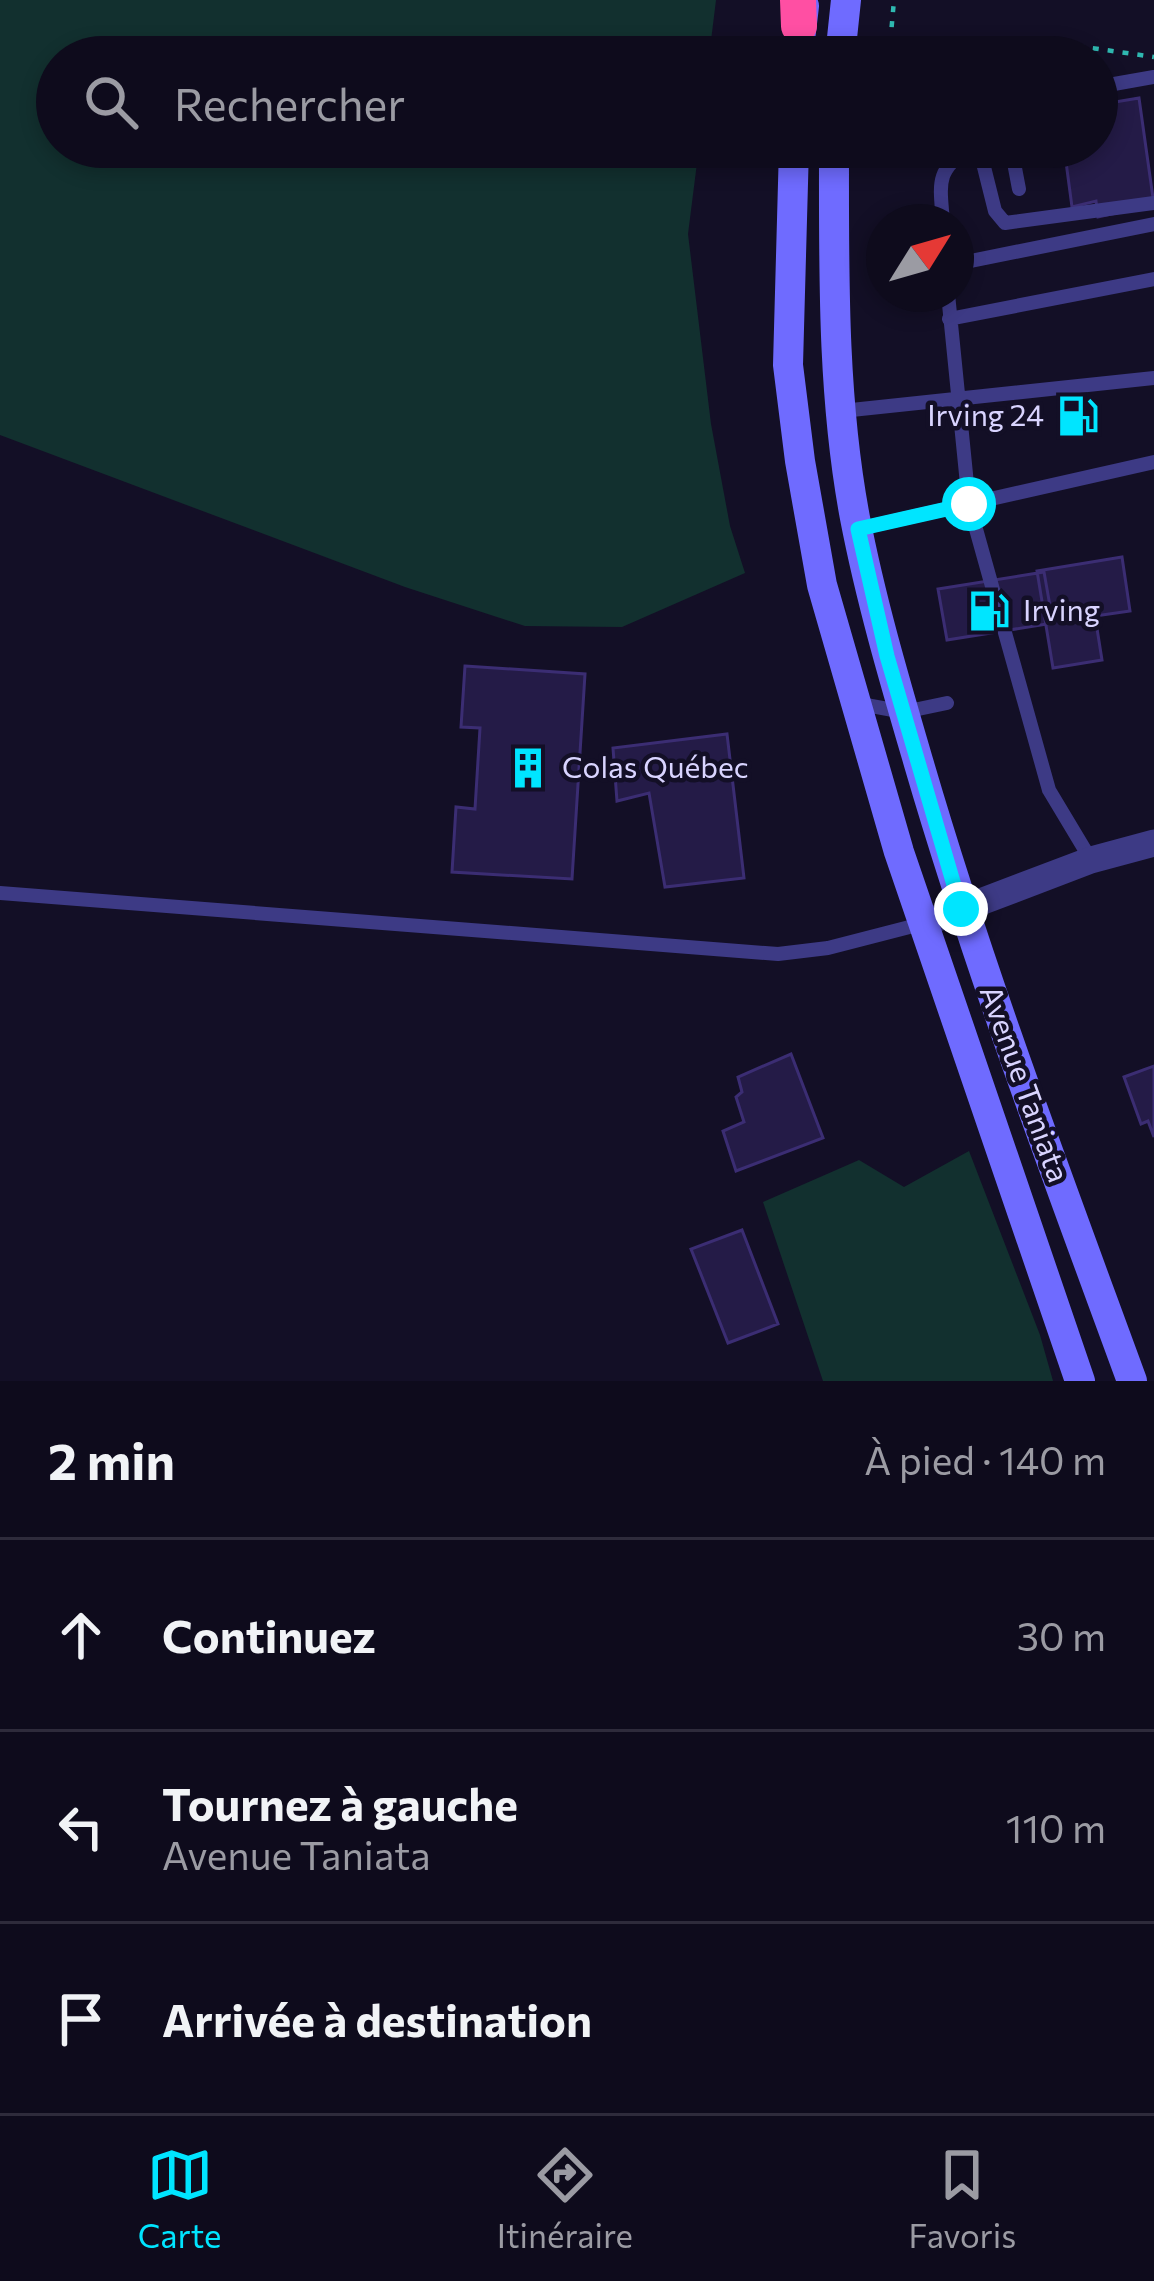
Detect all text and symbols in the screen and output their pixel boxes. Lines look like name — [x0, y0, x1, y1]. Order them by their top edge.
search box — [36, 36, 1118, 168]
icon: search — [78, 69, 144, 135]
text: Rechercher — [174, 75, 405, 130]
north arrow — [866, 204, 974, 312]
fuel station icon: Irving 24 — [1055, 393, 1101, 439]
place label: Irving 24 — [927, 395, 1044, 432]
route start — [942, 477, 996, 531]
fuel station icon: Irving — [966, 588, 1012, 634]
place label: Irving — [1023, 590, 1100, 627]
building icon: Colas Québec — [505, 745, 551, 791]
place label: Colas Québec — [562, 747, 749, 784]
route end — [934, 882, 988, 936]
street label: Avenue Taniata — [974, 980, 1079, 1187]
text: 2 min — [48, 1428, 175, 1491]
text: À pied · 140 m — [864, 1435, 1106, 1483]
icon: ahead — [48, 1602, 114, 1668]
text: Continuez — [162, 1607, 376, 1662]
text: 30 m — [1017, 1611, 1106, 1659]
text: Tournez à gauche — [162, 1775, 518, 1830]
icon: left — [48, 1794, 114, 1860]
text: 110 m — [1006, 1803, 1106, 1851]
text: Avenue Taniata — [162, 1830, 431, 1878]
icon: arrive — [48, 1986, 114, 2052]
text: Arrivée à destination — [162, 1991, 592, 2046]
tab: Carte — [138, 2142, 221, 2255]
tab: Itinéraire — [497, 2142, 633, 2255]
tab: Favoris — [908, 2142, 1016, 2255]

